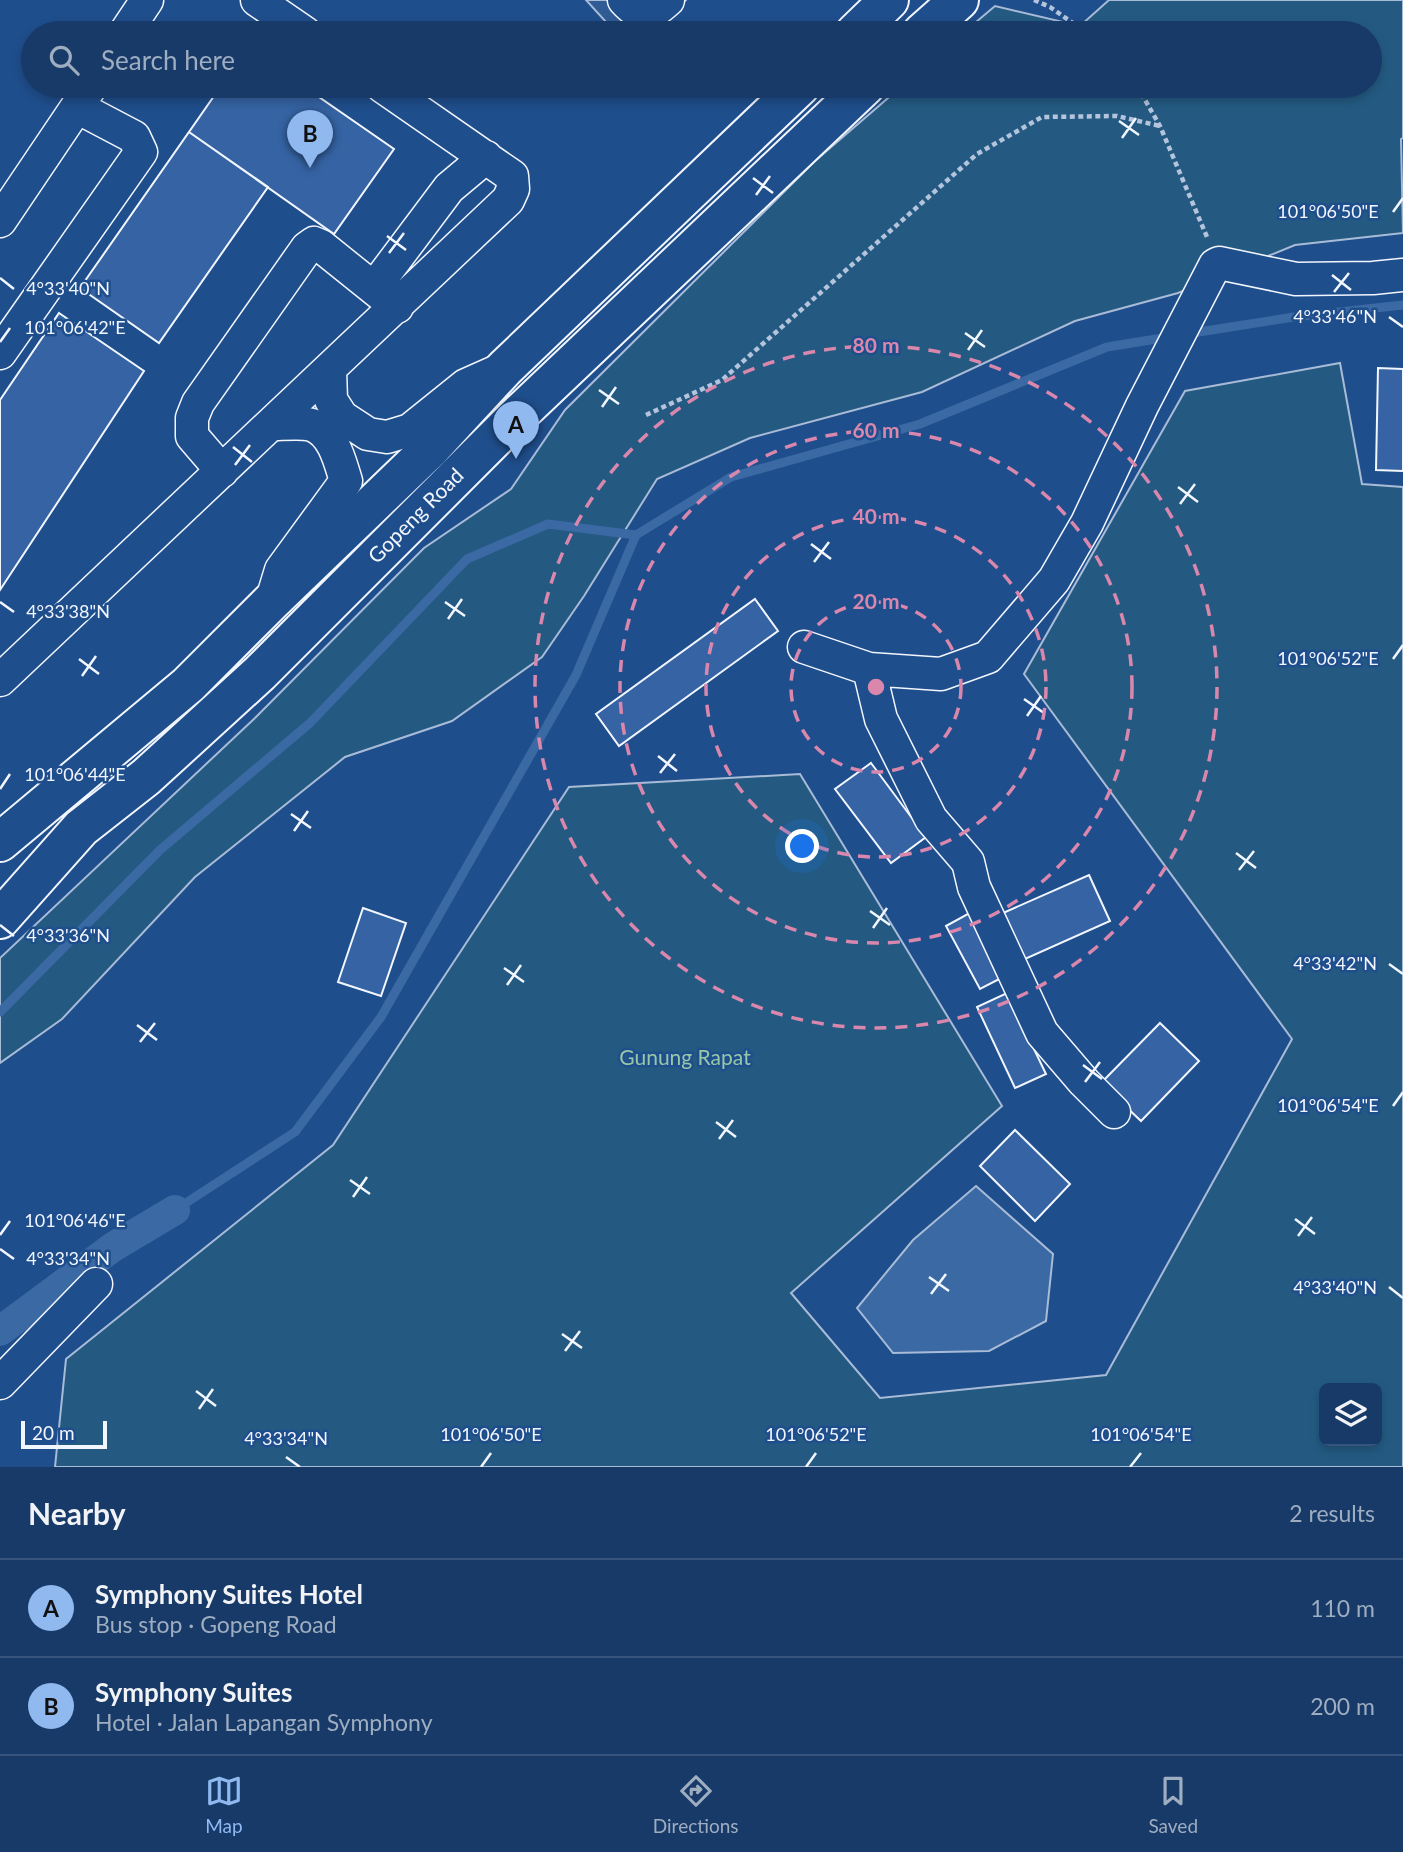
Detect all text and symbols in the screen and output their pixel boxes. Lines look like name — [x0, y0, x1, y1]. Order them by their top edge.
search box — [21, 21, 1382, 98]
icon: search — [45, 41, 83, 79]
text: Search here — [101, 44, 235, 76]
pin: B — [287, 110, 333, 168]
text: 101°06'50"E — [1277, 200, 1379, 222]
text: 4°33'40"N — [26, 277, 110, 299]
text: 4°33'46"N — [1293, 305, 1377, 327]
text: 101°06'42"E — [24, 316, 126, 338]
text: 80 m — [852, 332, 900, 357]
pin: A — [493, 401, 539, 459]
text: 60 m — [852, 417, 900, 442]
street label: Gopeng Road — [362, 462, 468, 568]
text: 40 m — [852, 503, 900, 528]
text: 20 m — [852, 588, 900, 613]
text: 4°33'38"N — [26, 600, 110, 622]
text: 101°06'52"E — [1277, 647, 1379, 669]
centre of rings — [864, 675, 888, 699]
text: 101°06'44"E — [24, 763, 126, 785]
your location — [785, 829, 819, 863]
text: 4°33'36"N — [26, 924, 110, 946]
text: 4°33'42"N — [1293, 952, 1377, 974]
park label: Gunung Rapat — [619, 1044, 751, 1069]
text: 101°06'54"E — [1277, 1094, 1379, 1116]
text: 101°06'46"E — [24, 1209, 126, 1231]
text: 4°33'34"N — [26, 1247, 110, 1269]
text: 4°33'40"N — [1293, 1276, 1377, 1298]
map controls — [1319, 1383, 1382, 1446]
button: layers — [1319, 1383, 1382, 1446]
scale bar — [21, 1418, 107, 1450]
text: 20 m — [32, 1421, 75, 1444]
text: 101°06'50"E — [440, 1423, 542, 1445]
text: 101°06'52"E — [765, 1423, 867, 1445]
text: 101°06'54"E — [1090, 1423, 1192, 1445]
text: 4°33'34"N — [244, 1427, 328, 1449]
text: Nearby — [28, 1495, 126, 1531]
text: 2 results — [1289, 1499, 1375, 1527]
text: Symphony Suites Hotel — [95, 1578, 363, 1610]
text: A — [43, 1594, 59, 1622]
text: 110 m — [1310, 1594, 1375, 1622]
text: Bus stop · Gopeng Road — [95, 1610, 337, 1638]
text: Symphony Suites — [95, 1676, 292, 1708]
text: B — [43, 1692, 59, 1720]
text: 200 m — [1310, 1692, 1375, 1720]
text: Hotel · Jalan Lapangan Symphony — [95, 1708, 433, 1736]
tab: Map — [205, 1772, 243, 1837]
tab: Directions — [653, 1772, 739, 1837]
tab: Saved — [1148, 1772, 1198, 1837]

